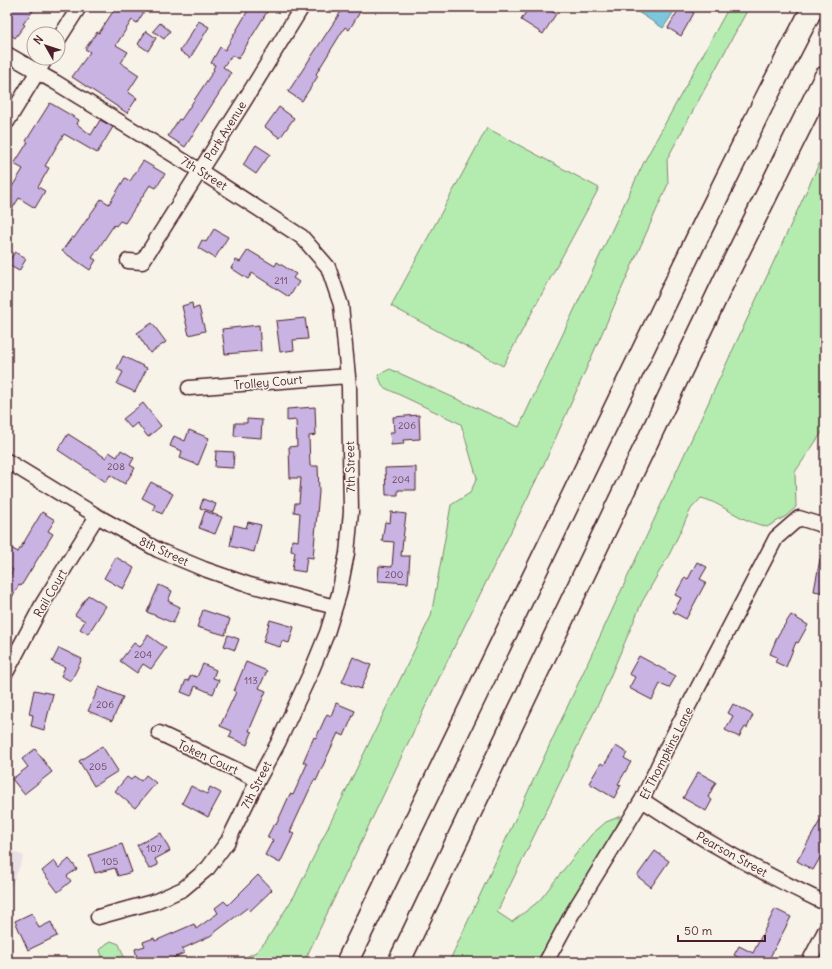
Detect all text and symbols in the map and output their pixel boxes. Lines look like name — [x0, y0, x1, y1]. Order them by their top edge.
north arrow — [26, 26, 66, 66]
text: N — [30, 32, 46, 47]
street label: Park Avenue — [201, 98, 249, 164]
street label: 7th Street — [178, 153, 230, 193]
house number: 211 — [274, 274, 288, 287]
street label: Trolley Court — [233, 372, 303, 392]
house number: 206 — [398, 419, 416, 432]
street label: 7th Street — [342, 441, 358, 493]
house number: 208 — [107, 460, 125, 473]
house number: 204 — [392, 473, 410, 486]
street label: 8th Street — [137, 533, 191, 569]
street label: Rail Court — [30, 566, 70, 620]
house number: 200 — [385, 568, 403, 581]
house number: 204 — [134, 648, 152, 661]
house number: 113 — [244, 674, 258, 687]
house number: 206 — [96, 698, 114, 711]
street label: Ef Thompkins Lane — [636, 704, 696, 802]
street label: Token Court — [175, 736, 241, 778]
street label: 7th Street — [238, 759, 274, 811]
house number: 205 — [89, 760, 107, 773]
street label: Pearson Street — [694, 828, 770, 880]
house number: 107 — [146, 842, 162, 855]
house number: 105 — [102, 855, 118, 868]
scale bar — [678, 917, 765, 943]
text: 50 m — [684, 923, 713, 938]

